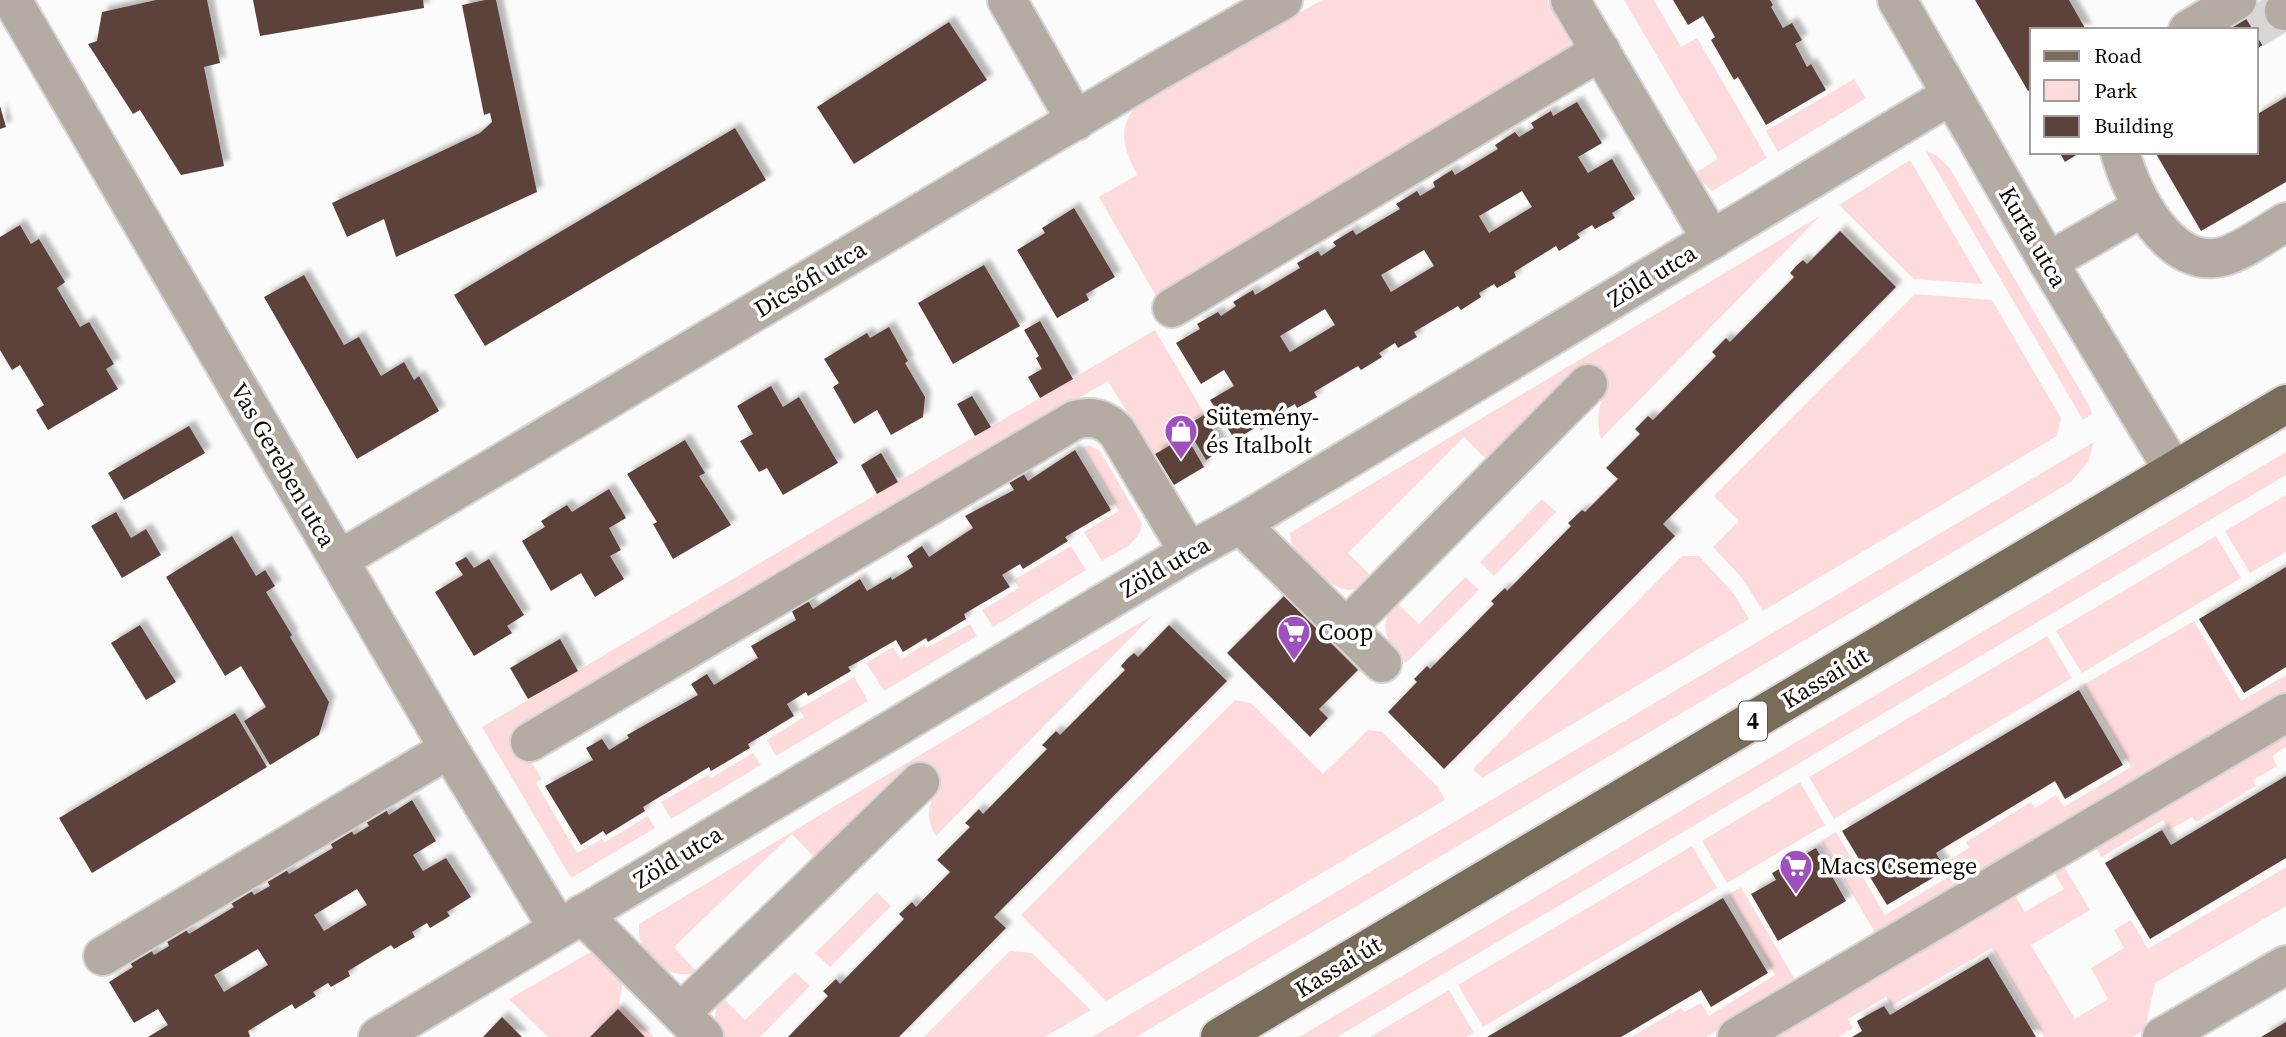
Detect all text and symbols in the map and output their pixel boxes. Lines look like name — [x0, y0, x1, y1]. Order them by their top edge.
legend — [2030, 28, 2258, 154]
text: Road — [2094, 41, 2142, 70]
text: Park — [2094, 76, 2138, 105]
text: Building — [2094, 111, 2173, 140]
street label: Kurta utca — [1991, 180, 2076, 294]
street label: Dicsőfi utca — [748, 232, 873, 325]
street label: Zöld utca — [1601, 236, 1703, 315]
street label: Vas Gereben utca — [223, 376, 344, 554]
place label: Sütemény- és Italbolt — [1206, 400, 1319, 461]
shop icon: Sütemény- és Italbolt — [1162, 412, 1200, 461]
street label: Zöld utca — [1114, 527, 1216, 605]
supermarket icon: Coop — [1275, 613, 1313, 662]
place label: Coop — [1318, 615, 1373, 648]
street label: Kassai út — [1775, 639, 1874, 716]
road number: 4 — [1739, 702, 1767, 740]
street label: Zöld utca — [627, 817, 729, 896]
supermarket icon: Macs Csemege — [1777, 847, 1815, 896]
place label: Macs Csemege — [1820, 849, 1977, 882]
street label: Kassai út — [1288, 928, 1387, 1005]

